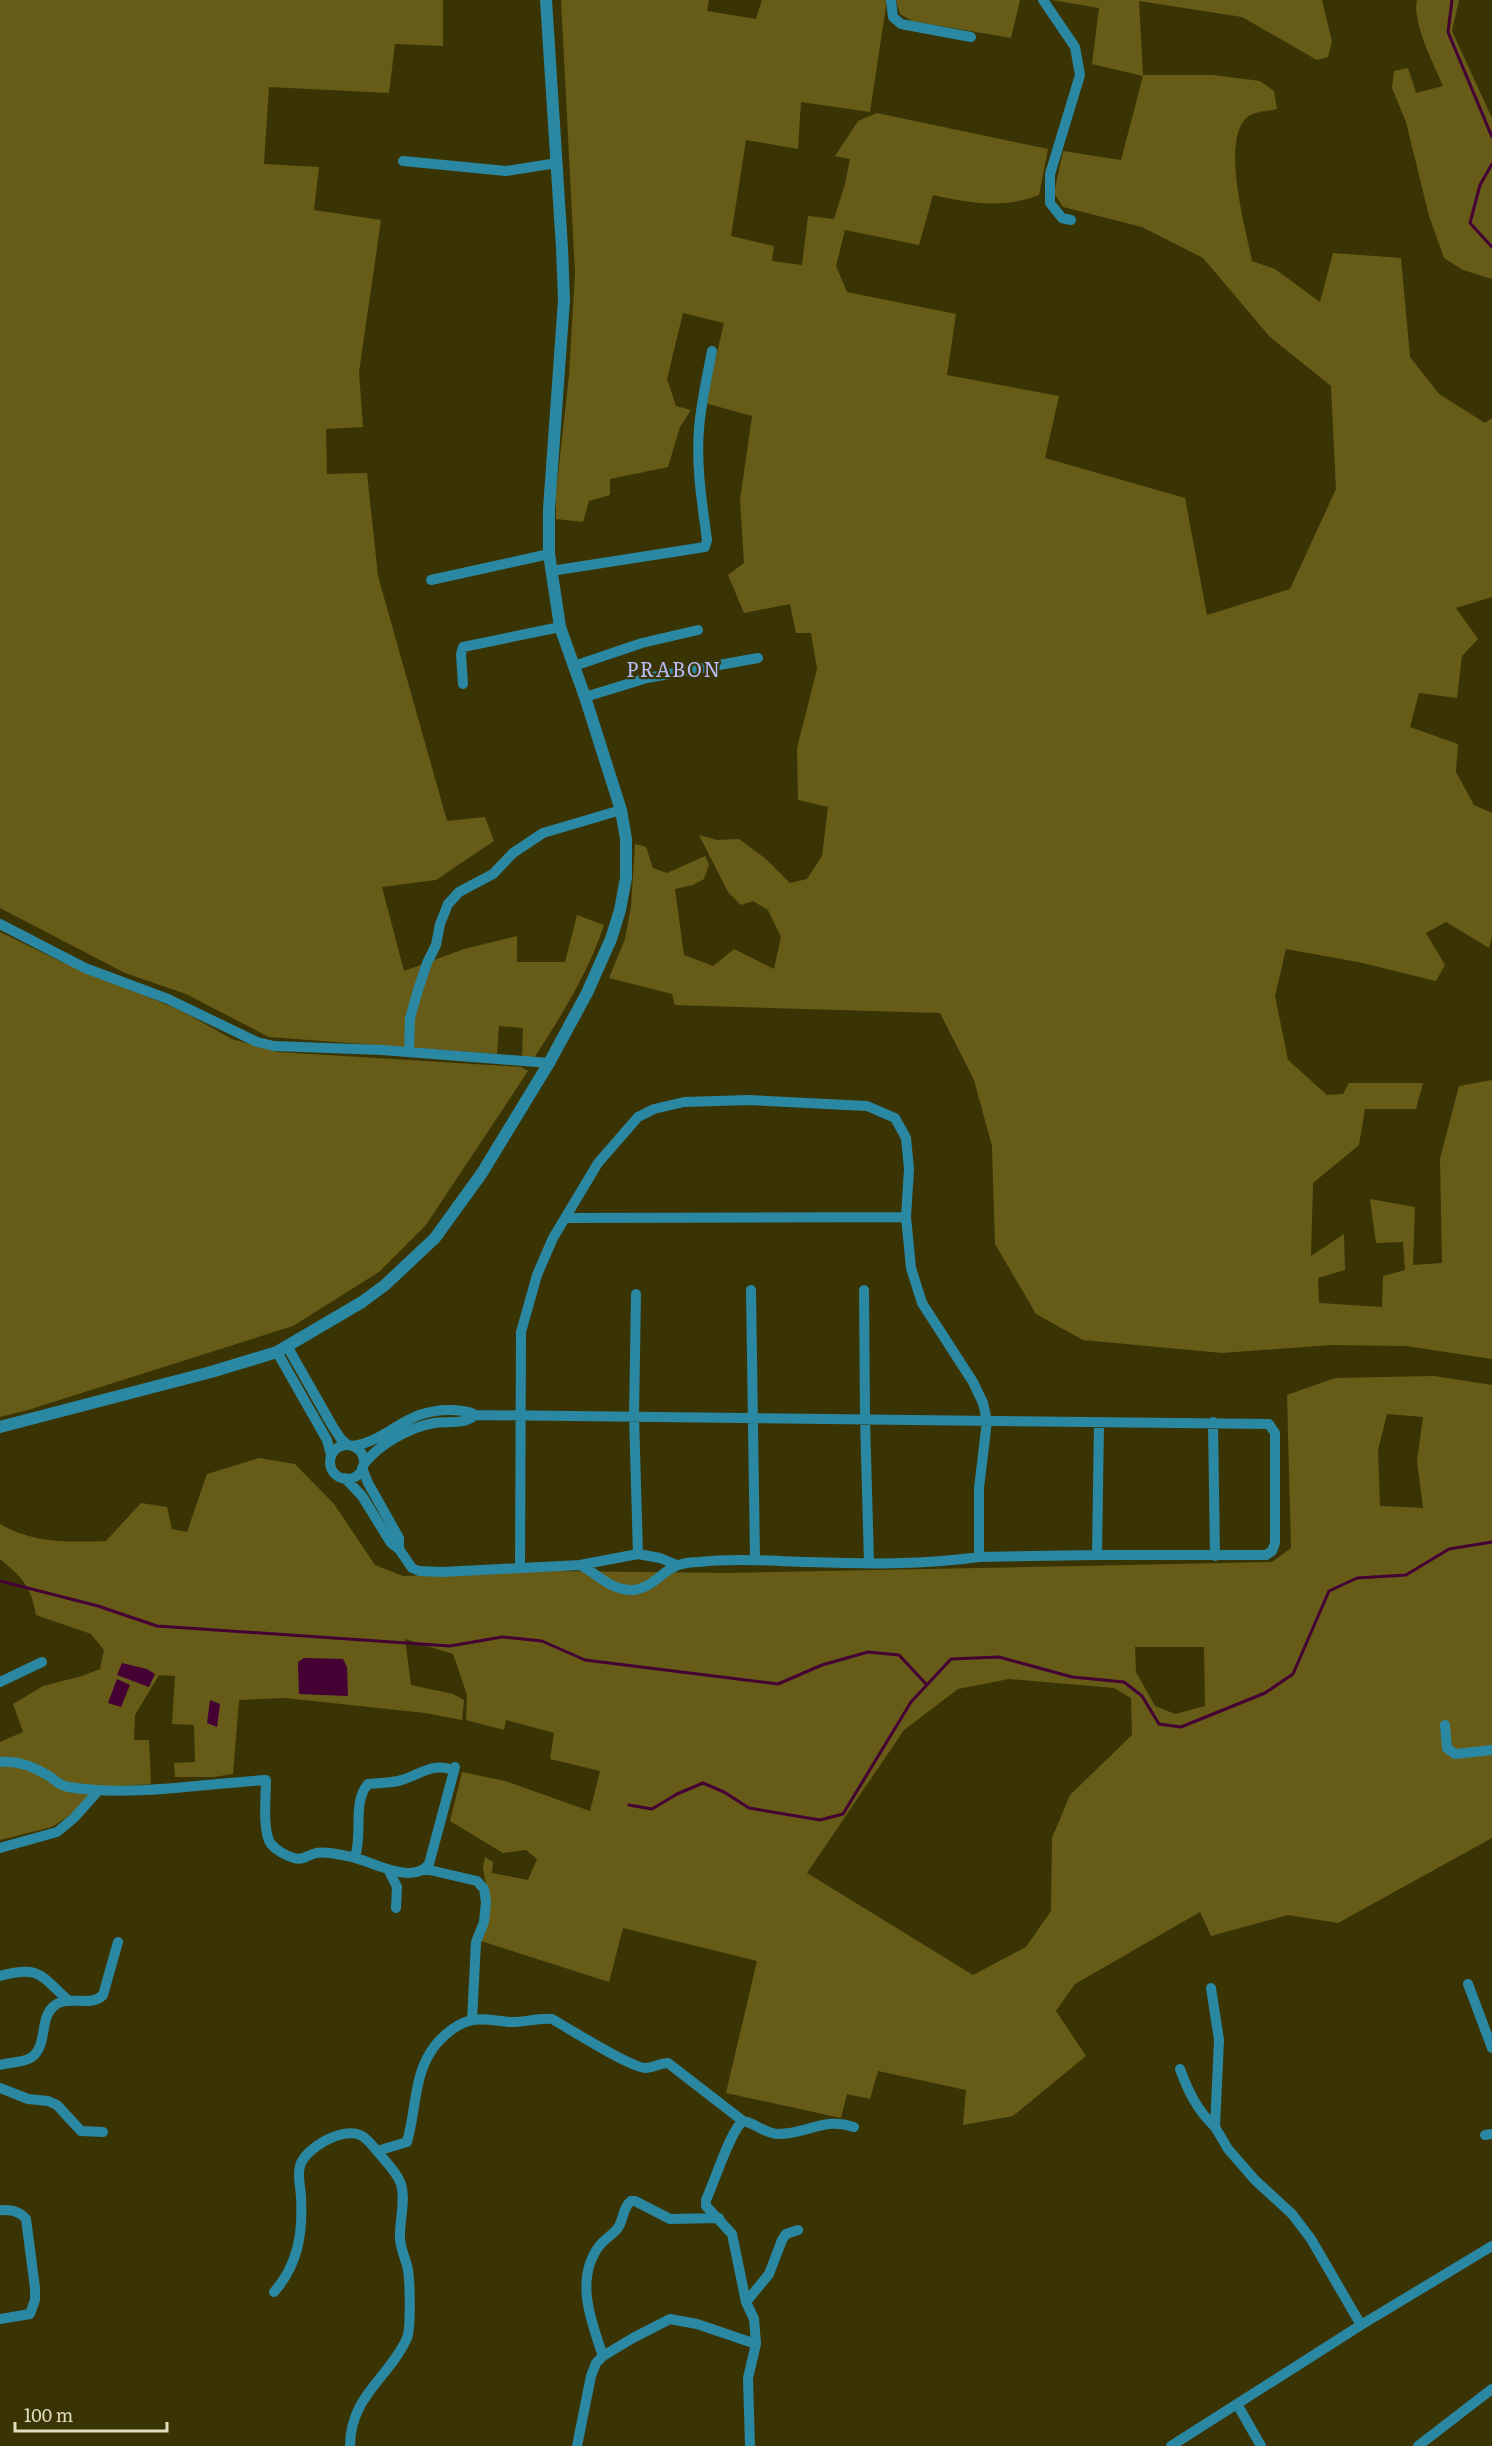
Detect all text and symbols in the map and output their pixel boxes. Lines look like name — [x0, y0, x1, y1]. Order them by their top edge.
district label: PRABON — [626, 653, 722, 683]
scale bar — [15, 2395, 166, 2433]
text: 100 m — [24, 2401, 73, 2428]

